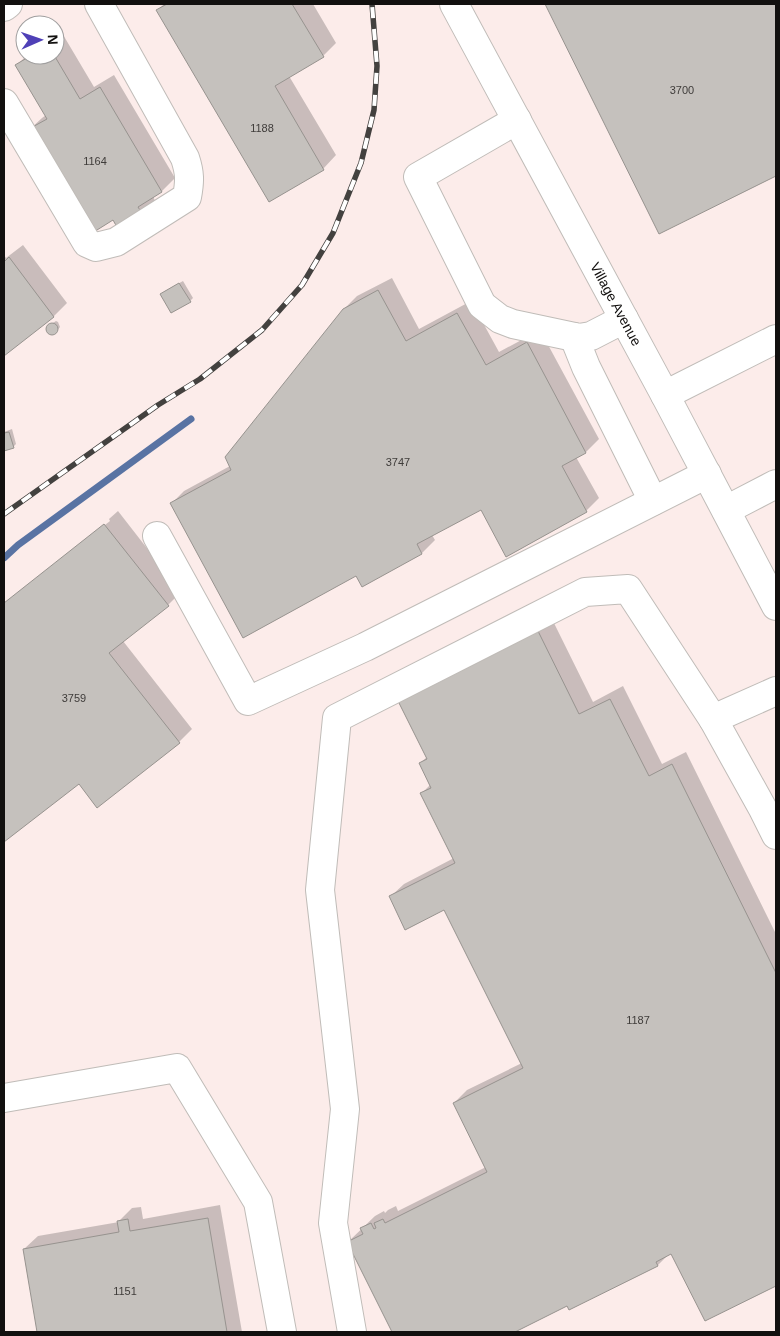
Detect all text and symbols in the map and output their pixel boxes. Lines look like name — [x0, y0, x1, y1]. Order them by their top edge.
north arrow — [15, 15, 65, 65]
text: N — [45, 34, 61, 45]
house number: 3700 — [670, 84, 694, 96]
house number: 1188 — [250, 122, 274, 134]
house number: 1164 — [83, 155, 107, 167]
street label: Village Avenue — [587, 260, 645, 349]
house number: 3747 — [386, 456, 410, 468]
house number: 3759 — [62, 692, 86, 704]
house number: 1187 — [626, 1014, 650, 1026]
house number: 1151 — [113, 1285, 137, 1297]

